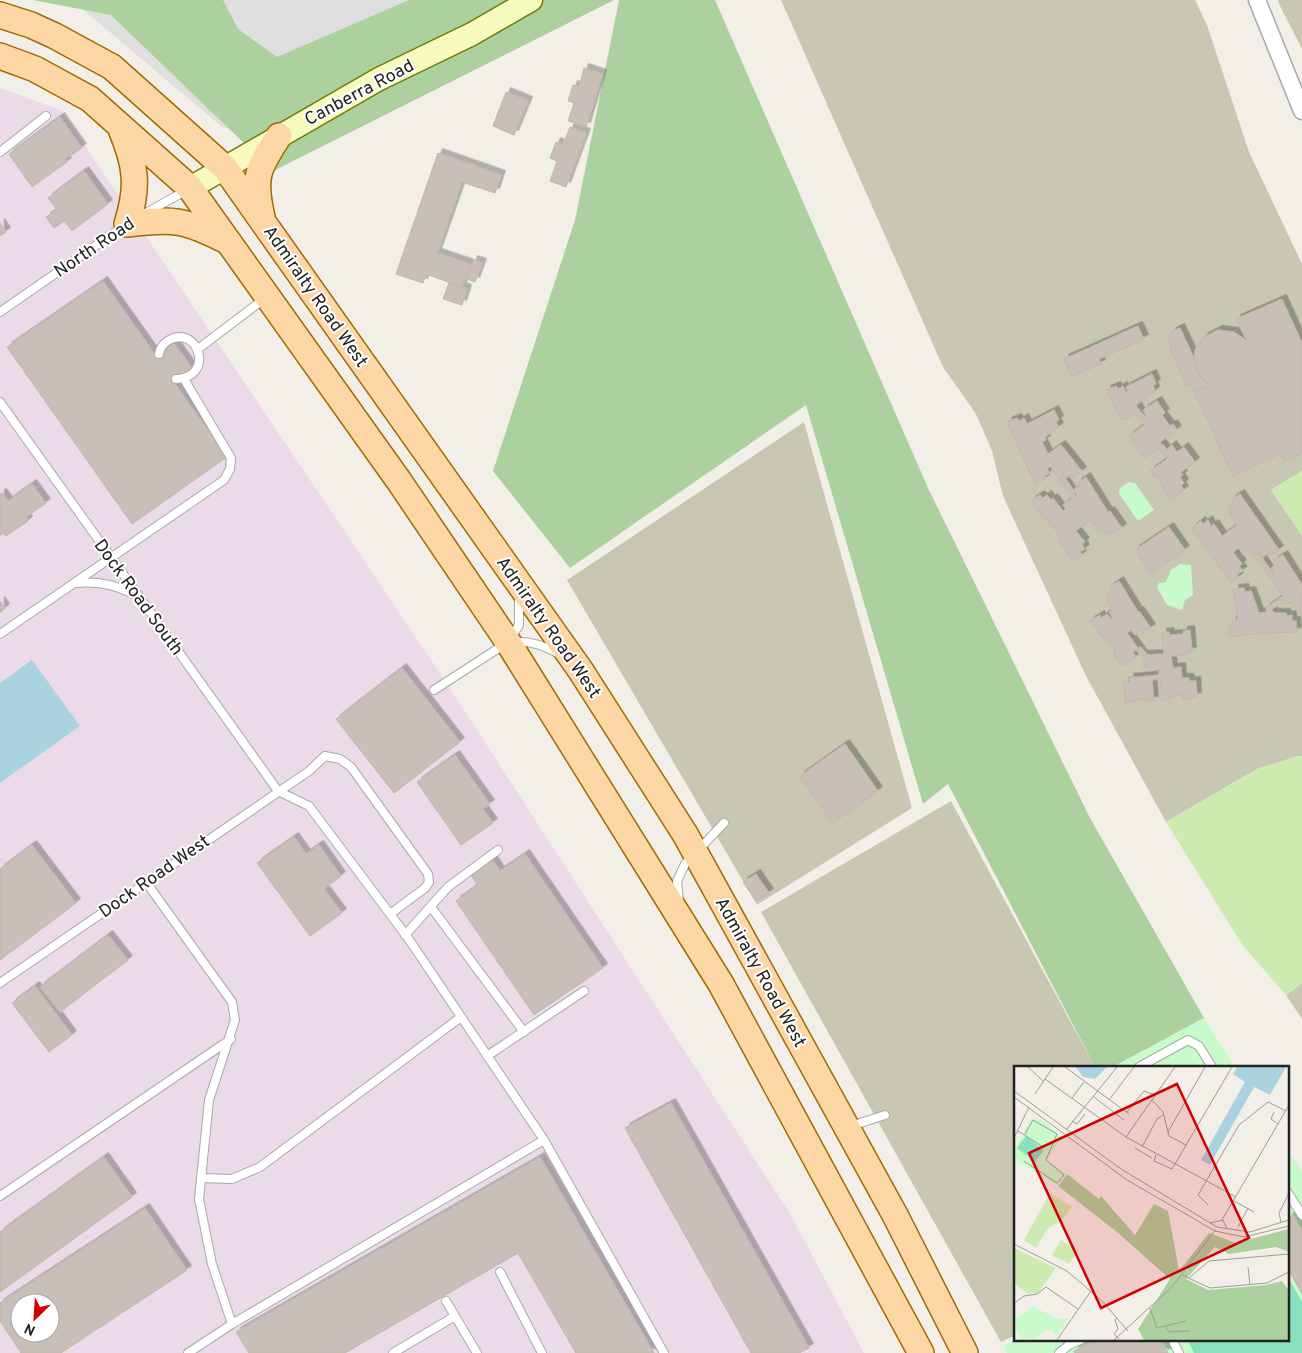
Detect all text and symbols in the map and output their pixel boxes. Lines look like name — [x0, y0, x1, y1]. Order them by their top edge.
street label: Canberra Road — [301, 55, 418, 132]
street label: North Road — [50, 213, 140, 284]
street label: Admiralty Road West — [257, 221, 372, 372]
street label: Dock Road South — [88, 535, 188, 661]
street label: Admiralty Road West — [490, 552, 605, 703]
street label: Dock Road West — [95, 830, 215, 924]
street label: Admiralty Road West — [709, 894, 810, 1052]
inset map — [1014, 1066, 1290, 1340]
north arrow — [10, 1293, 60, 1343]
text: N — [22, 1319, 38, 1338]

